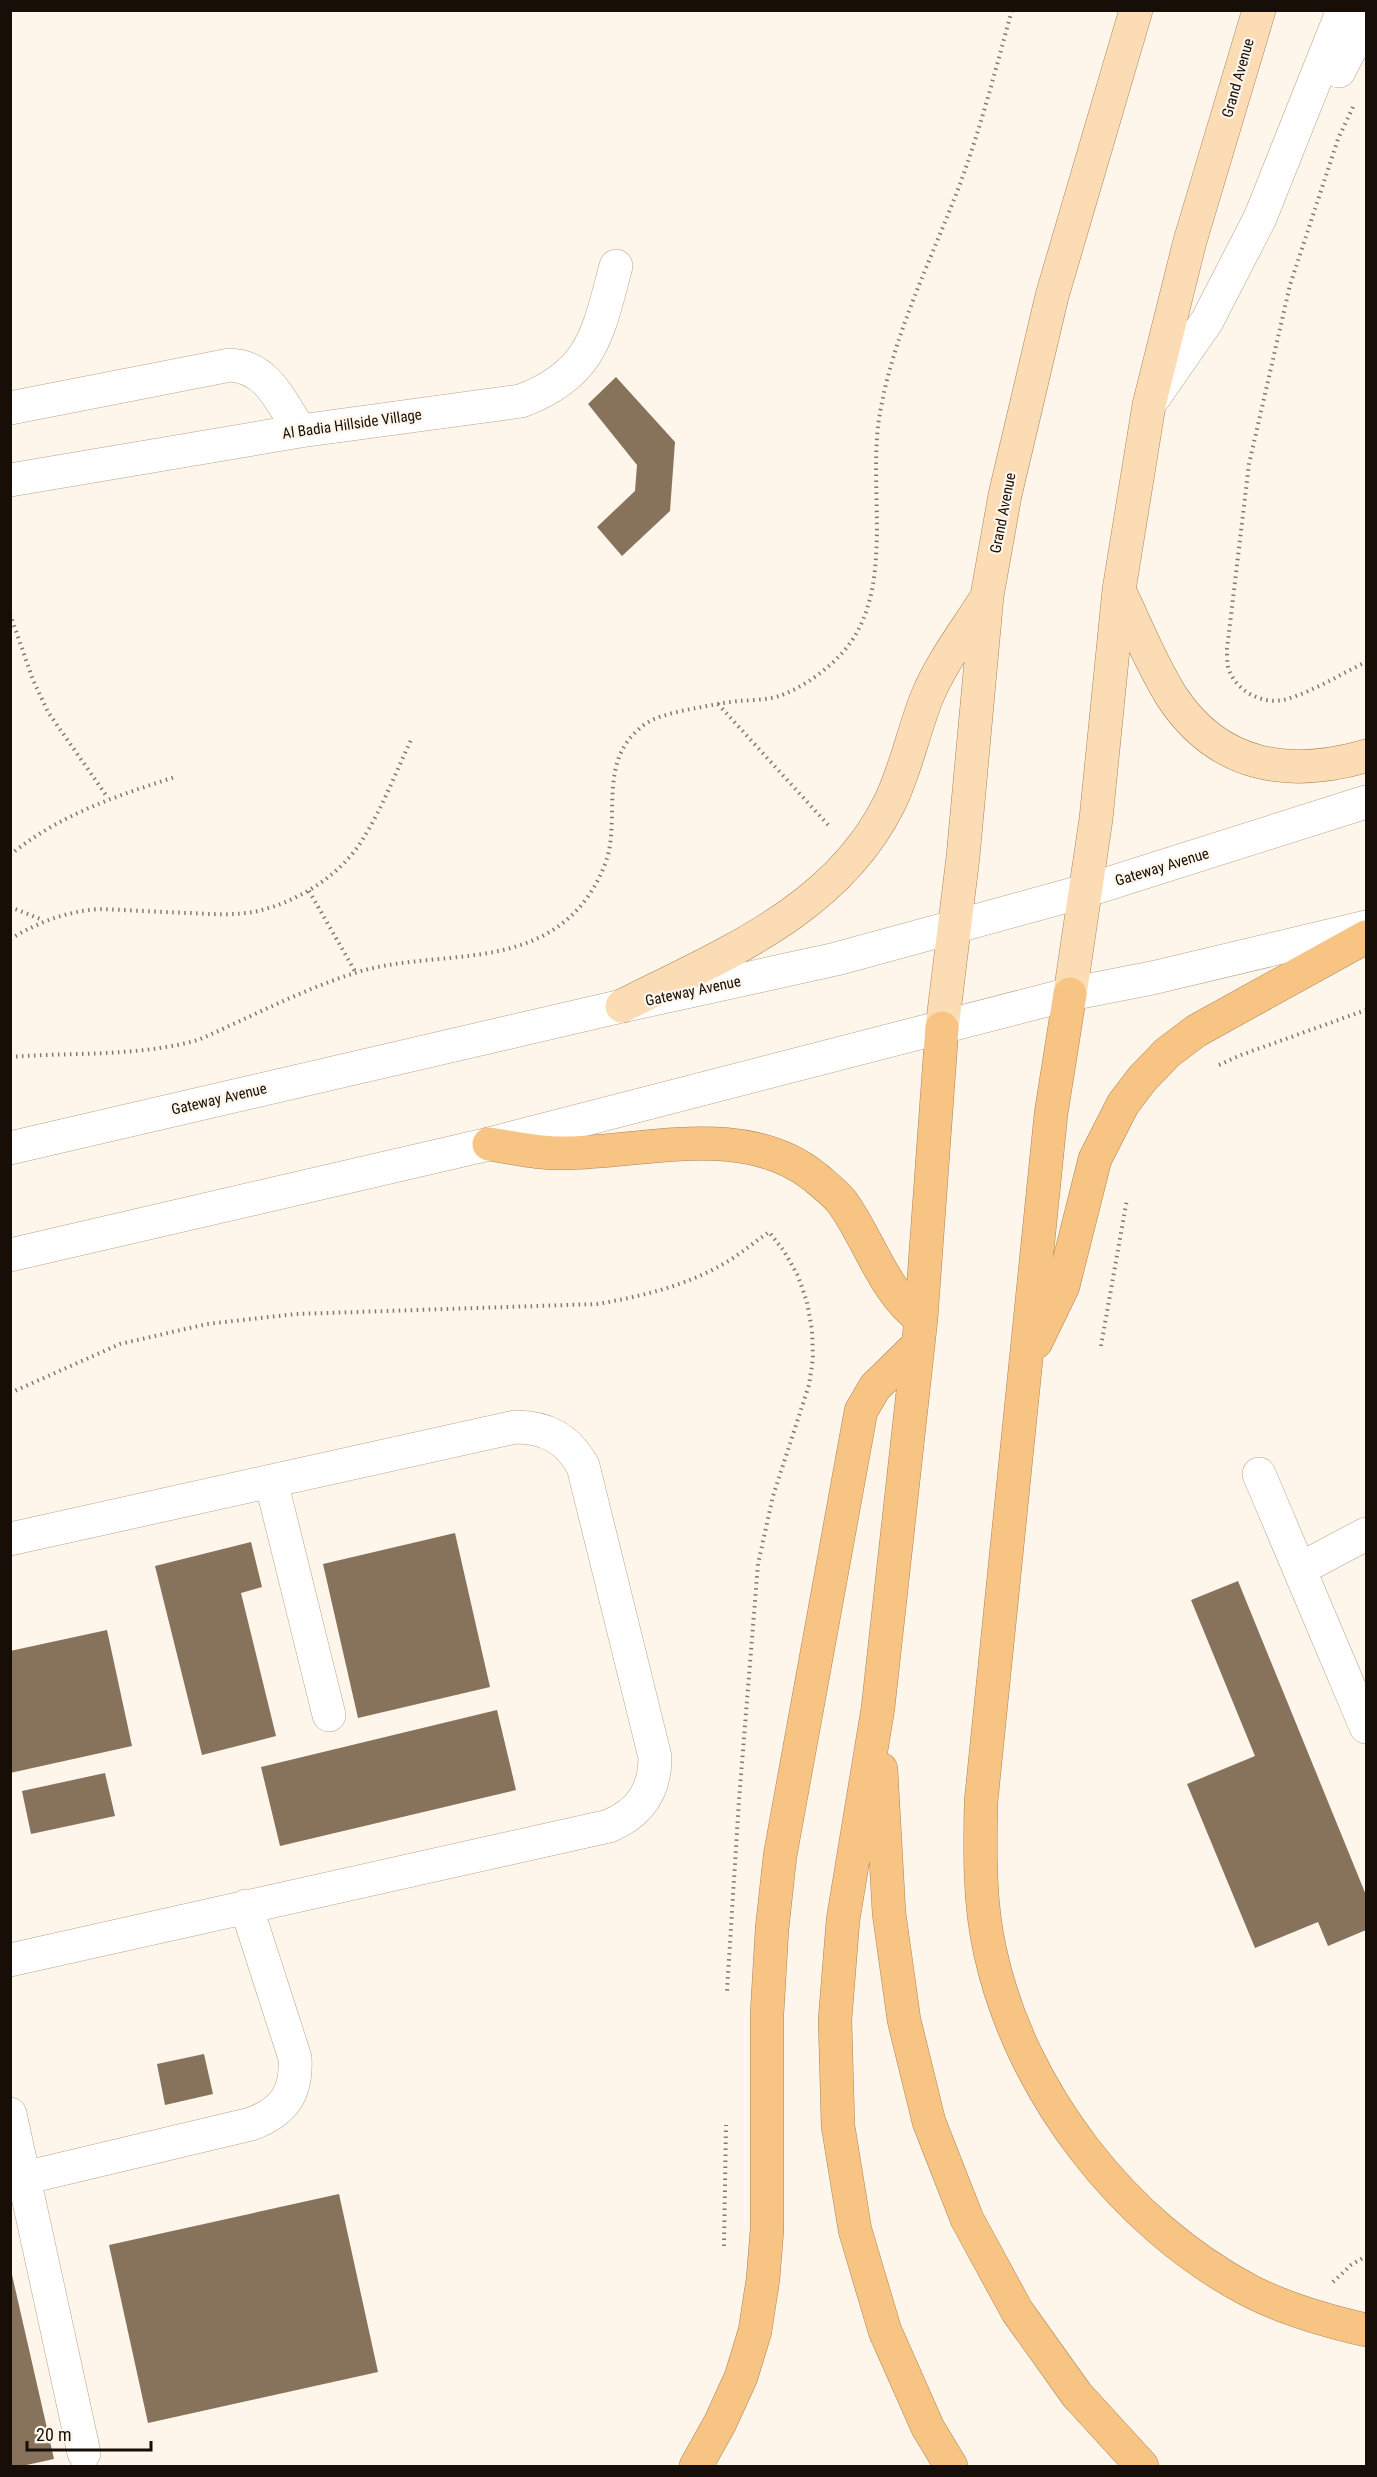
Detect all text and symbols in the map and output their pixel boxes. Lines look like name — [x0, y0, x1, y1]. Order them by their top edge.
street label: Grand Avenue — [1218, 36, 1258, 120]
street label: Al Badia Hillside Village — [281, 405, 423, 443]
street label: Grand Avenue — [986, 471, 1020, 555]
street label: Gateway Avenue — [1113, 844, 1211, 890]
street label: Gateway Avenue — [644, 972, 742, 1010]
street label: Gateway Avenue — [170, 1079, 268, 1119]
scale bar — [27, 2414, 152, 2452]
text: 20 m — [36, 2424, 71, 2445]

